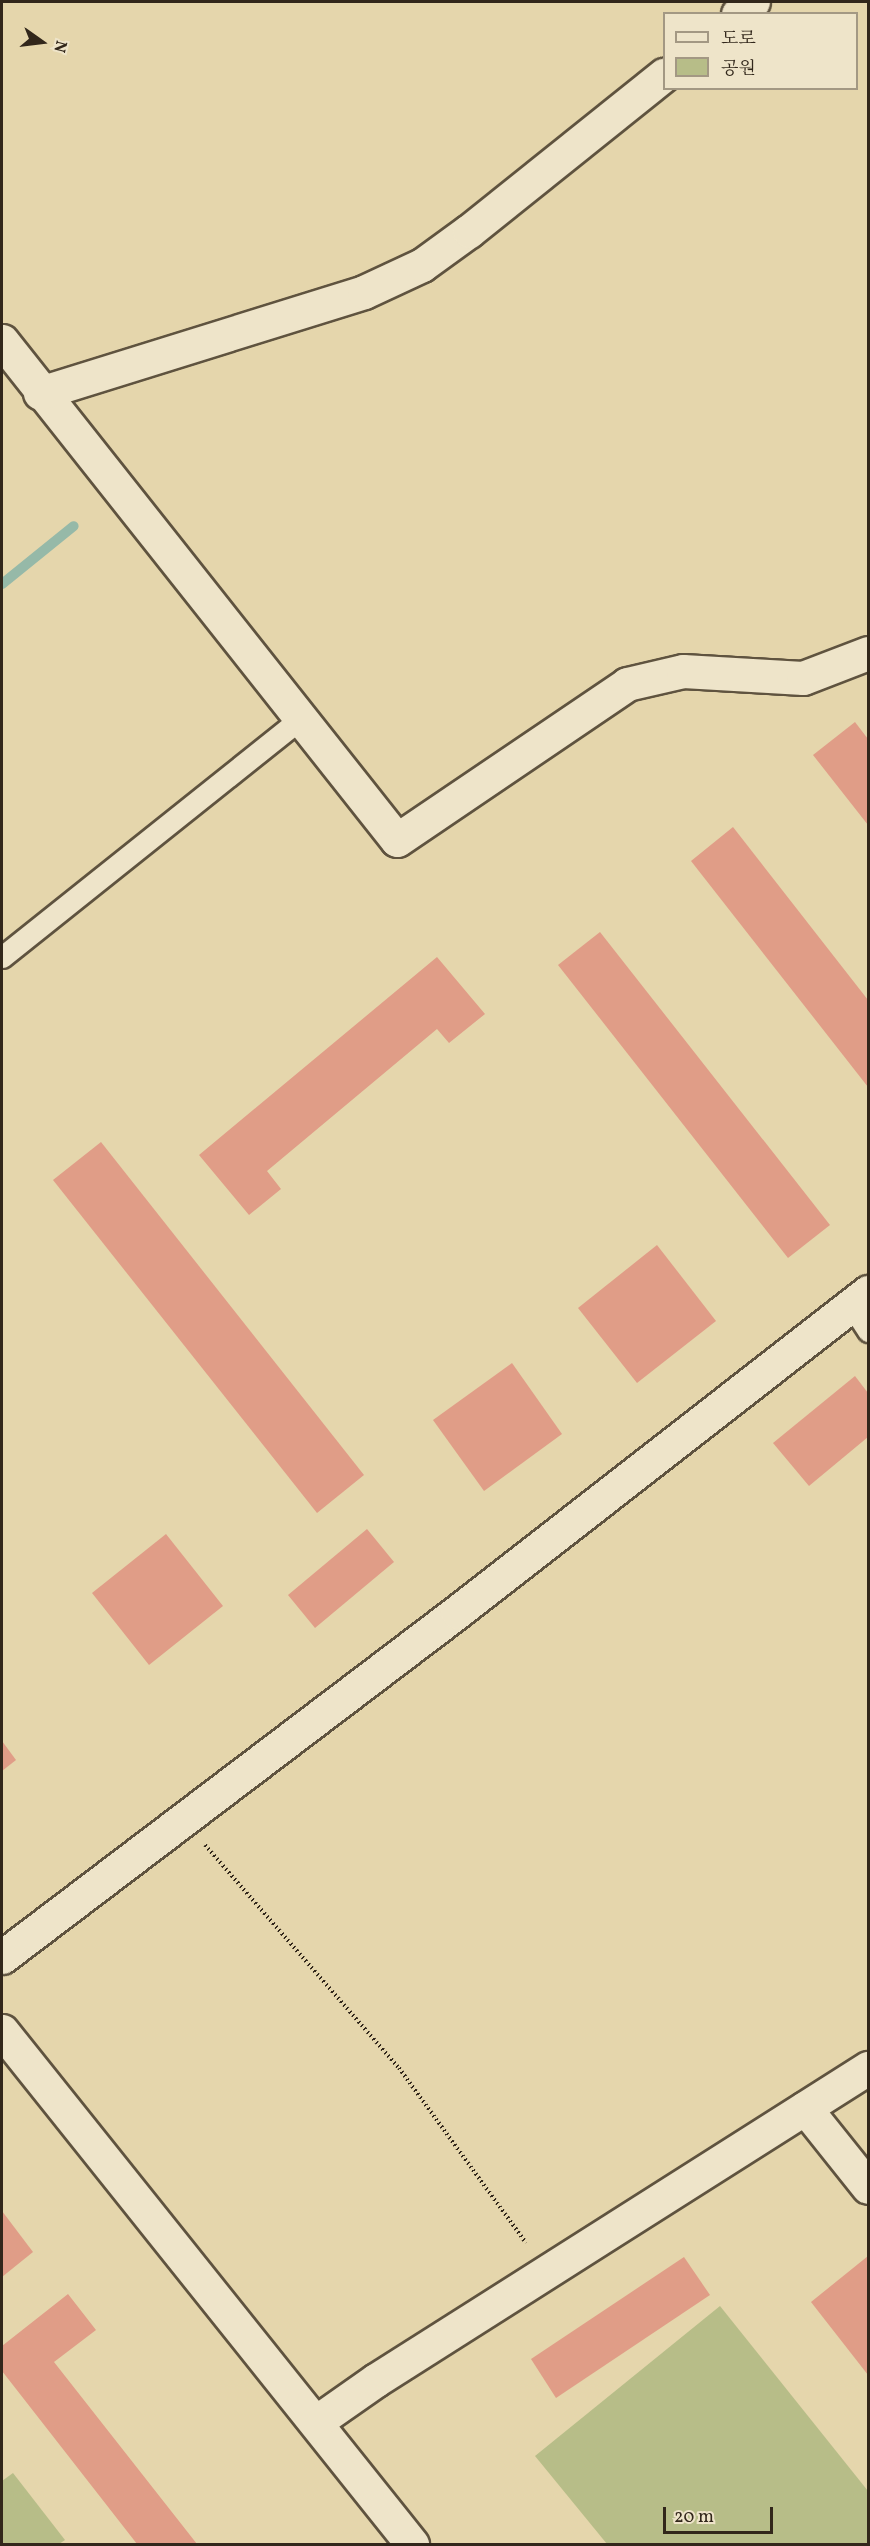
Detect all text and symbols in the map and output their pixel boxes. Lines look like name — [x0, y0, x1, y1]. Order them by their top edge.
north arrow — [12, 12, 72, 72]
legend — [663, 12, 858, 90]
text: 도로 — [721, 27, 756, 52]
text: N — [47, 38, 72, 55]
text: 공원 — [721, 57, 756, 82]
scale bar — [666, 2495, 776, 2533]
text: 20 m — [674, 2505, 714, 2530]

